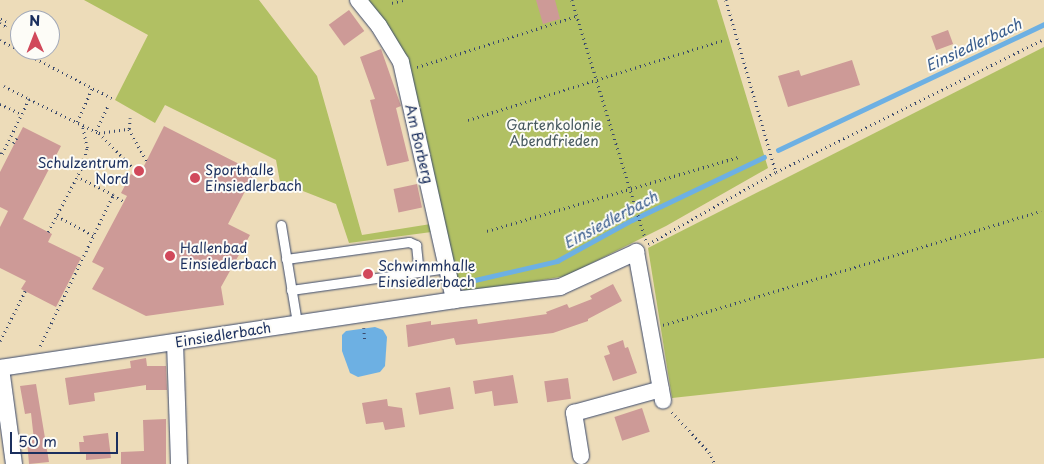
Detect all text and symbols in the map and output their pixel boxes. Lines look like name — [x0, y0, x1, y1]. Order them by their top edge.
north arrow — [10, 10, 60, 60]
text: N — [29, 10, 40, 31]
water label: Einsiedlerbach — [922, 14, 1024, 74]
street label: Am Borberg — [402, 103, 436, 185]
park label: Gartenkolonie Abendfrieden — [506, 117, 602, 150]
place label: Schulzentrum Nord — [37, 155, 129, 188]
place label: Sporthalle Einsiedlerbach — [205, 162, 302, 194]
marker: Schulzentrum Nord — [133, 165, 145, 177]
marker: Sporthalle Einsiedlerbach — [189, 172, 201, 184]
water label: Einsiedlerbach — [560, 187, 660, 251]
place label: Hallenbad Einsiedlerbach — [180, 240, 277, 272]
marker: Hallenbad Einsiedlerbach — [164, 250, 176, 262]
place label: Schwimmhalle Einsiedlerbach — [378, 258, 475, 290]
marker: Schwimmhalle Einsiedlerbach — [362, 268, 374, 280]
street label: Einsiedlerbach — [174, 319, 272, 351]
scale bar — [12, 422, 120, 454]
text: 50 m — [18, 429, 57, 452]

